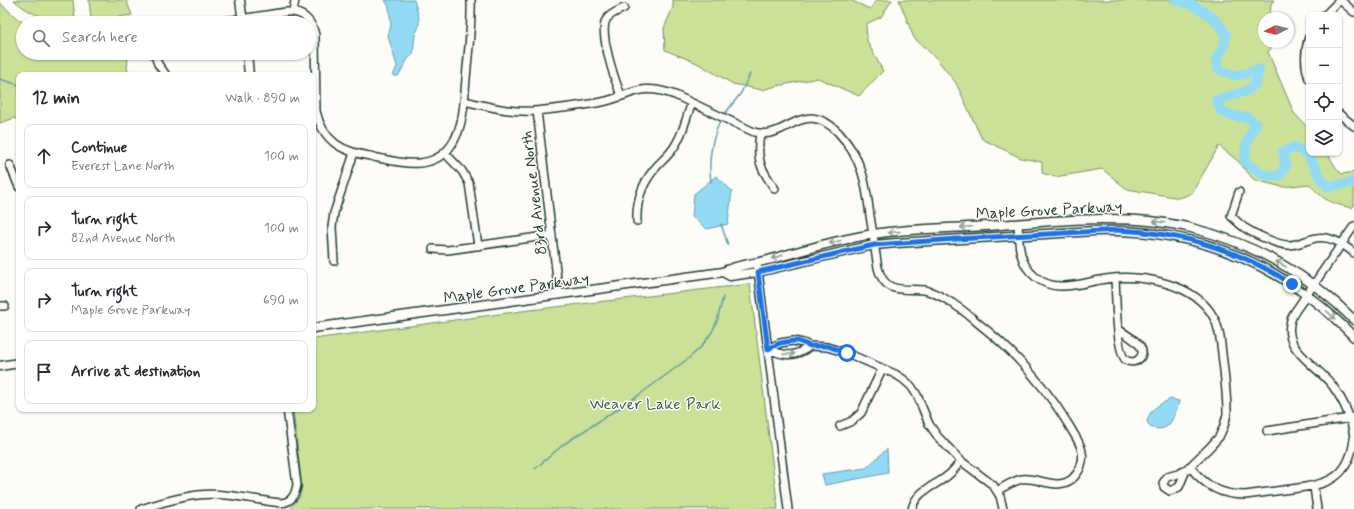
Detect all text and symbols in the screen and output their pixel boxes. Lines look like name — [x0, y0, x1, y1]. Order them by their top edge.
north arrow — [1258, 12, 1294, 48]
map controls — [1306, 12, 1342, 156]
button: + — [1306, 12, 1342, 48]
search box — [16, 16, 316, 60]
icon: search — [30, 27, 52, 49]
text: Search here — [62, 28, 138, 48]
button: − — [1306, 48, 1342, 84]
button: locate — [1306, 84, 1342, 120]
text: 12 min — [32, 87, 80, 109]
text: Walk · 890 m — [225, 90, 300, 107]
button: layers — [1306, 120, 1342, 156]
street label: 83rd Avenue North — [516, 130, 553, 256]
text: Continue — [71, 138, 127, 158]
icon: ahead — [33, 145, 55, 167]
text: 100 m — [264, 148, 299, 165]
text: Everest Lane North — [71, 158, 175, 175]
street label: Maple Grove Parkway — [975, 196, 1123, 225]
text: Turn right — [71, 210, 138, 230]
icon: right — [33, 217, 55, 239]
one-way arrow — [1153, 218, 1166, 226]
text: 100 m — [264, 220, 299, 237]
one-way arrow — [960, 224, 973, 231]
one-way arrow — [887, 228, 900, 235]
text: 82nd Avenue North — [71, 230, 175, 247]
one-way arrow — [829, 238, 842, 246]
one-way arrow — [771, 254, 784, 261]
one-way arrow — [1275, 259, 1287, 267]
street label: Maple Grove Parkway — [442, 268, 590, 309]
route end — [1283, 275, 1301, 293]
text: Turn right — [71, 282, 138, 302]
icon: right — [33, 289, 55, 311]
text: 690 m — [263, 292, 299, 309]
text: Maple Grove Parkway — [71, 302, 190, 319]
one-way arrow — [1326, 310, 1336, 319]
route start — [838, 344, 856, 362]
one-way arrow — [782, 351, 795, 358]
icon: arrive — [33, 361, 55, 383]
text: Arrive at destination — [71, 362, 200, 382]
park label: Weaver Lake Park — [589, 394, 721, 415]

